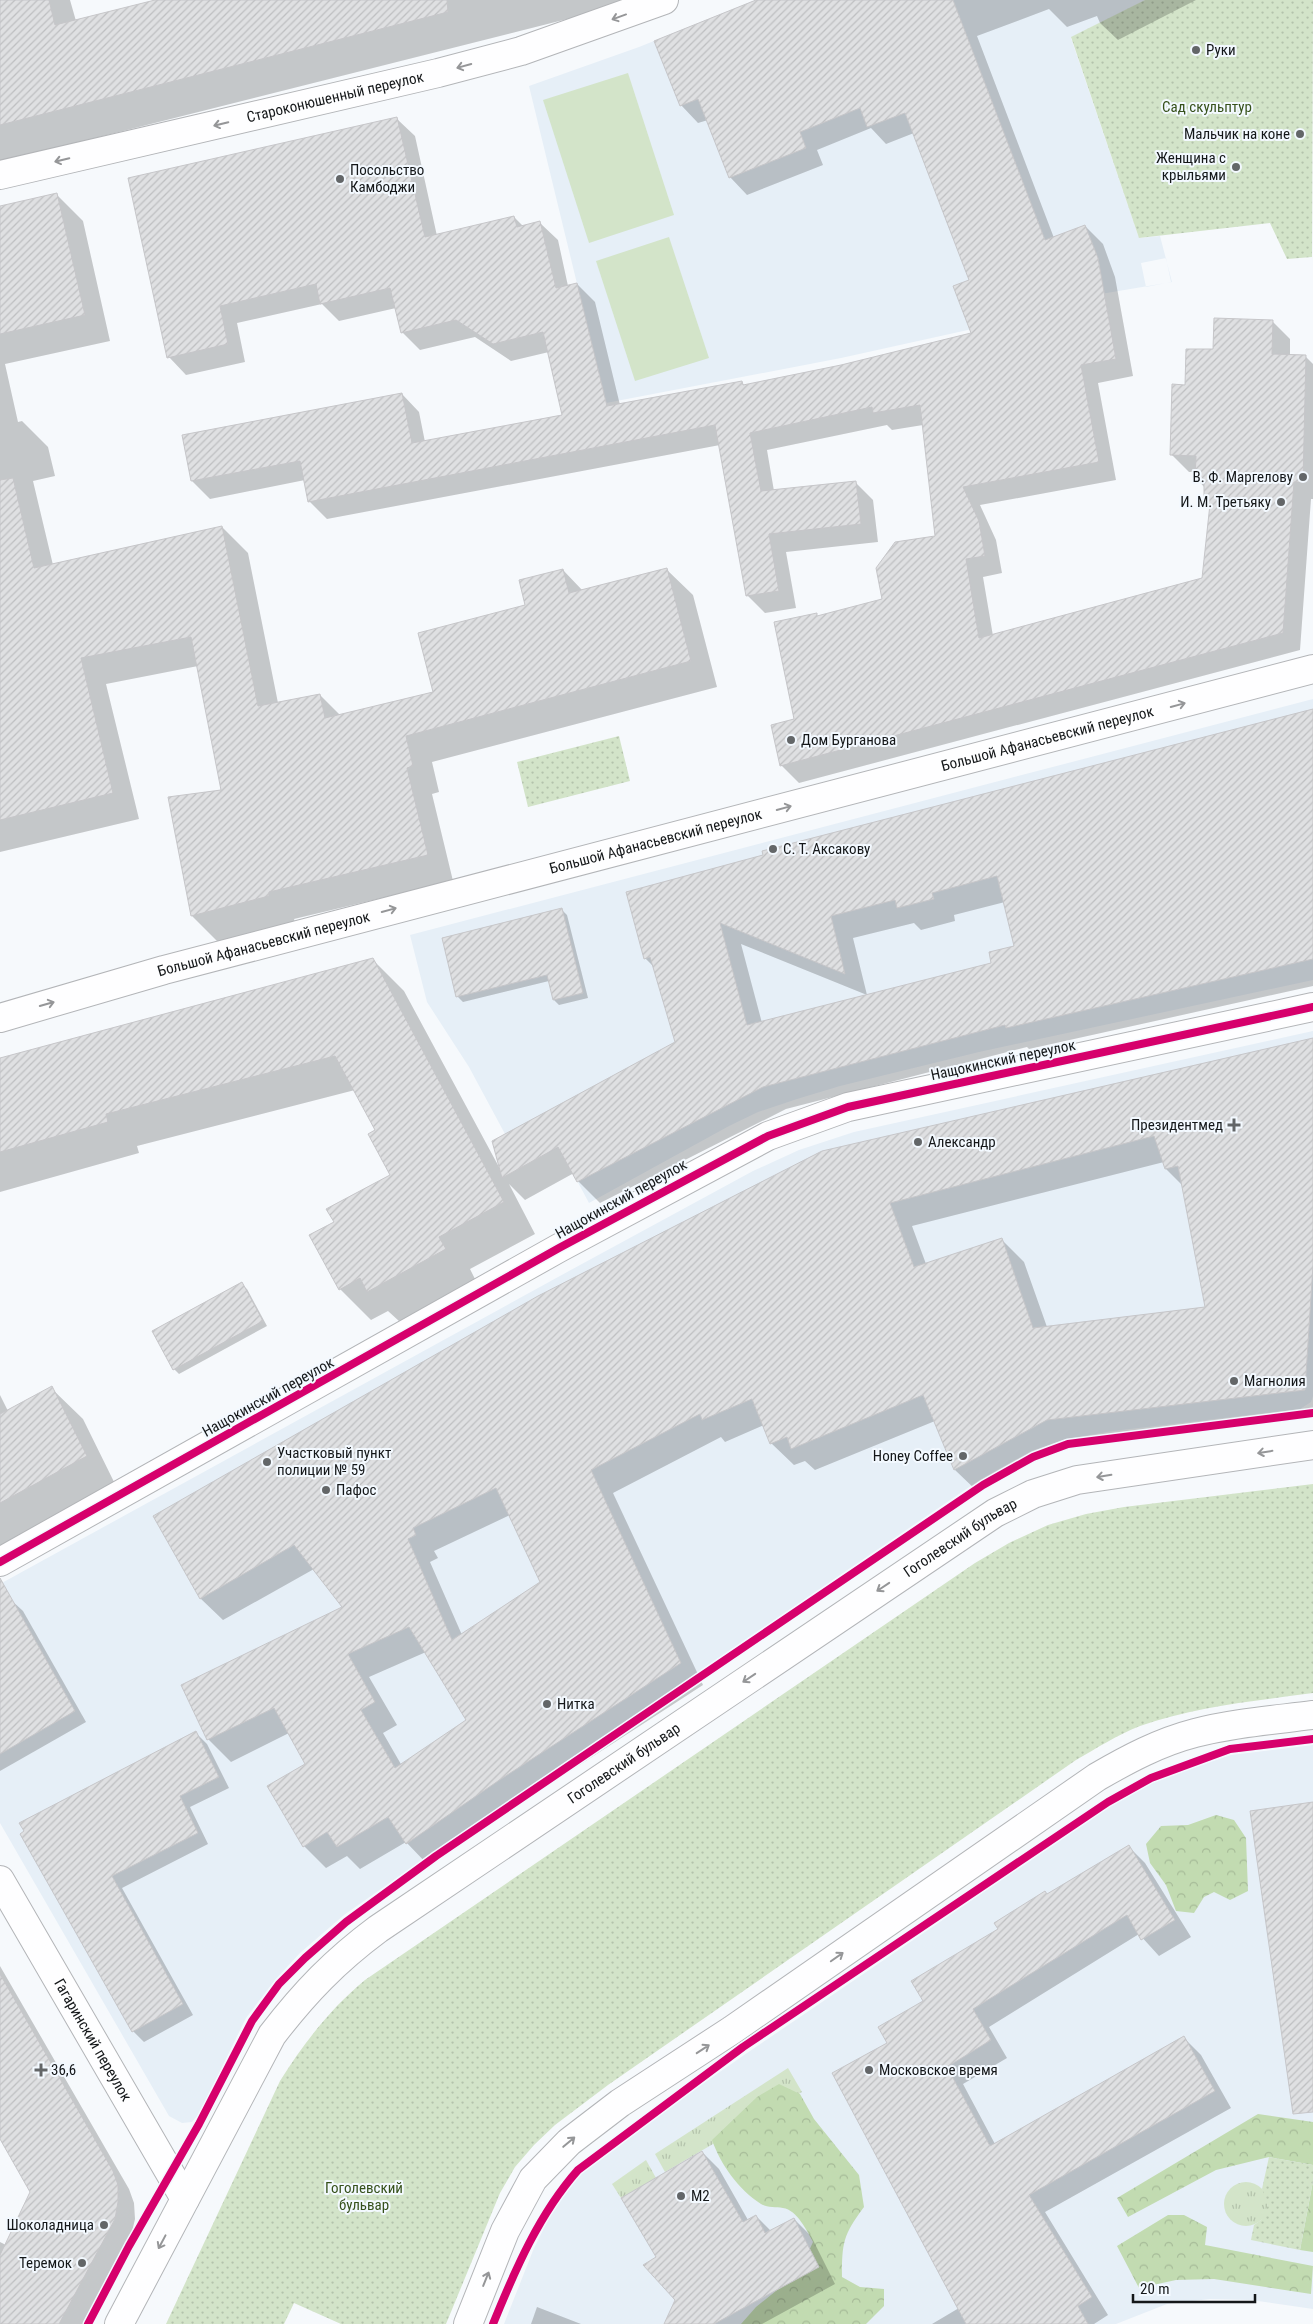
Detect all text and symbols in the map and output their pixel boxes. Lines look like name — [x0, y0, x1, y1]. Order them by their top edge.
one-way arrow — [612, 13, 627, 22]
place label: Руки — [1206, 41, 1236, 59]
marker: Руки — [1190, 44, 1202, 56]
one-way arrow — [456, 62, 472, 72]
street label: Староконюшенный переулок — [245, 68, 425, 126]
park label: Сад скульптур — [1162, 98, 1252, 116]
one-way arrow — [213, 120, 229, 129]
place label: Мальчик на коне — [1184, 125, 1290, 143]
marker: Мальчик на коне — [1294, 128, 1306, 140]
place label: Женщина с крыльями — [1156, 149, 1226, 184]
one-way arrow — [55, 156, 71, 165]
place label: Посольство Камбоджи — [350, 161, 424, 196]
marker: Женщина с крыльями — [1230, 161, 1242, 173]
marker: Посольство Камбоджи — [334, 173, 346, 185]
place label: В. Ф. Маргелову — [1193, 468, 1293, 486]
marker: В. Ф. Маргелову — [1297, 471, 1309, 483]
place label: И. М. Третьяку — [1180, 493, 1271, 511]
marker: И. М. Третьяку — [1275, 496, 1287, 508]
one-way arrow — [1169, 700, 1185, 709]
street label: Большой Афанасьевский переулок — [939, 702, 1155, 775]
place label: Дом Бурганова — [801, 731, 896, 749]
marker: Дом Бурганова — [785, 734, 797, 746]
one-way arrow — [775, 803, 791, 812]
street label: Большой Афанасьевский переулок — [547, 805, 764, 878]
place label: С. Т. Аксакову — [783, 840, 870, 858]
marker: С. Т. Аксакову — [767, 843, 779, 855]
one-way arrow — [381, 905, 397, 914]
street label: Большой Афанасьевский переулок — [155, 907, 372, 980]
one-way arrow — [38, 999, 54, 1009]
street label: Нащокинский переулок — [929, 1036, 1077, 1084]
place label: Президентмед — [1131, 1116, 1223, 1134]
marker: Президентмед — [1227, 1118, 1241, 1132]
place label: Александр — [928, 1133, 996, 1151]
marker: Александр — [912, 1136, 924, 1148]
street label: Нащокинский переулок — [552, 1155, 690, 1243]
street label: Нащокинский переулок — [199, 1353, 337, 1441]
place label: Магнолия — [1244, 1372, 1306, 1390]
marker: Магнолия — [1228, 1375, 1240, 1387]
place label: Участковый пункт полиции № 59 — [277, 1444, 391, 1479]
place label: Honey Coffee — [873, 1447, 953, 1465]
one-way arrow — [1257, 1447, 1273, 1457]
marker: Honey Coffee — [957, 1450, 969, 1462]
marker: Участковый пункт полиции № 59 — [261, 1456, 273, 1468]
one-way arrow — [1096, 1471, 1112, 1481]
place label: Пафос — [336, 1481, 376, 1499]
marker: Пафос — [320, 1484, 332, 1496]
street label: Гоголевский бульвар — [900, 1495, 1020, 1581]
one-way arrow — [876, 1582, 890, 1592]
one-way arrow — [742, 1673, 756, 1683]
place label: Нитка — [557, 1695, 595, 1713]
marker: Нитка — [541, 1698, 553, 1710]
street label: Гоголевский бульвар — [564, 1719, 684, 1807]
one-way arrow — [829, 1952, 843, 1962]
street label: Гагаринский переулок — [50, 1976, 135, 2105]
one-way arrow — [695, 2044, 709, 2054]
place label: 36,6 — [51, 2061, 76, 2079]
place label: Московское время — [879, 2061, 998, 2079]
marker: 36,6 — [35, 2064, 47, 2076]
marker: Московское время — [863, 2064, 875, 2076]
one-way arrow — [563, 2136, 576, 2148]
park label: Гоголевский бульвар — [325, 2179, 403, 2214]
place label: М2 — [691, 2187, 710, 2205]
marker: М2 — [675, 2190, 687, 2202]
place label: Шоколадница — [7, 2216, 94, 2234]
marker: Шоколадница — [98, 2219, 110, 2231]
one-way arrow — [157, 2234, 166, 2249]
place label: Теремок — [19, 2254, 72, 2272]
marker: Теремок — [76, 2257, 88, 2269]
one-way arrow — [482, 2272, 491, 2287]
scale bar — [1133, 2272, 1256, 2304]
text: 20 m — [1140, 2280, 1170, 2298]

